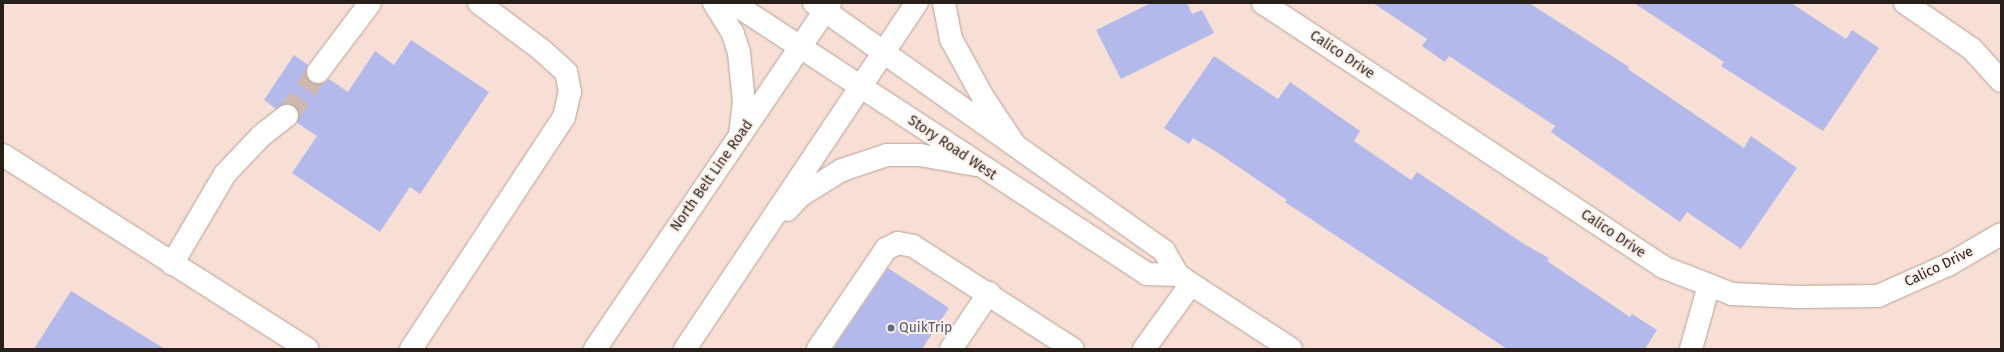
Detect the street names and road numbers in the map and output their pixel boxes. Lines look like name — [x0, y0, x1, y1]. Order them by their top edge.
street label: Calico Drive — [1306, 27, 1378, 83]
street label: Story Road West — [904, 112, 1000, 184]
street label: North Belt Line Road — [667, 117, 757, 235]
street label: Calico Drive — [1577, 206, 1649, 262]
street label: Calico Drive — [1902, 243, 1976, 291]

